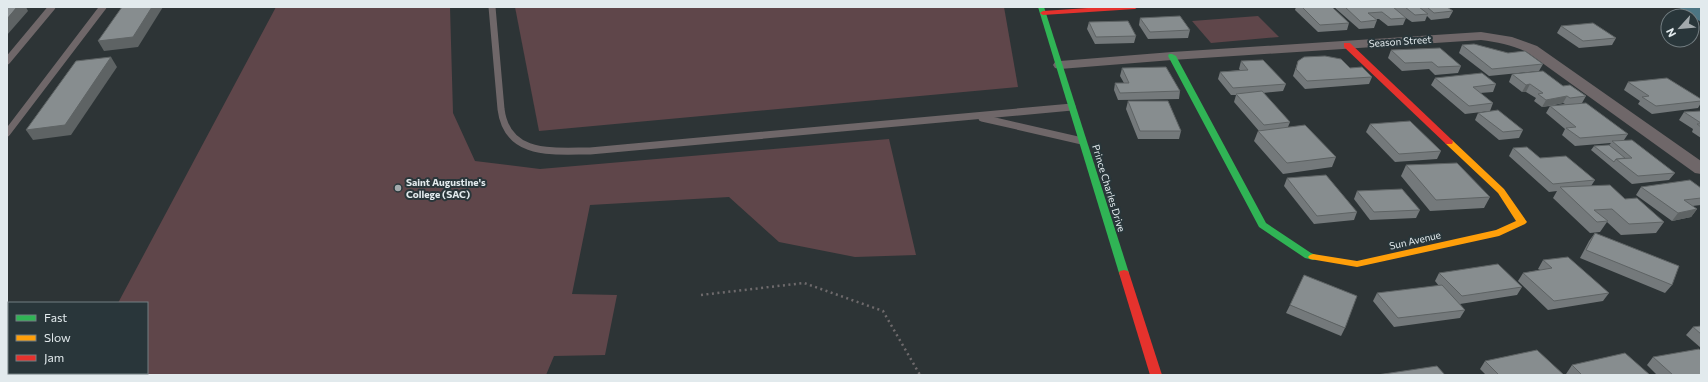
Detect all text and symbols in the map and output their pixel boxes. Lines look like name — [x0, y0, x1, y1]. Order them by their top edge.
north arrow — [1660, 8, 1700, 48]
text: N — [1663, 26, 1678, 39]
street label: Season Street — [1368, 33, 1432, 49]
street label: Prince Charles Drive — [1090, 143, 1128, 233]
place label: Saint Augustine's College (SAC) — [406, 176, 486, 200]
marker: Saint Augustine's College (SAC) — [393, 183, 403, 193]
street label: Sun Avenue — [1388, 228, 1442, 252]
legend — [8, 302, 148, 374]
text: Fast — [44, 310, 67, 324]
text: Slow — [44, 330, 71, 344]
text: Jam — [44, 350, 64, 365]

